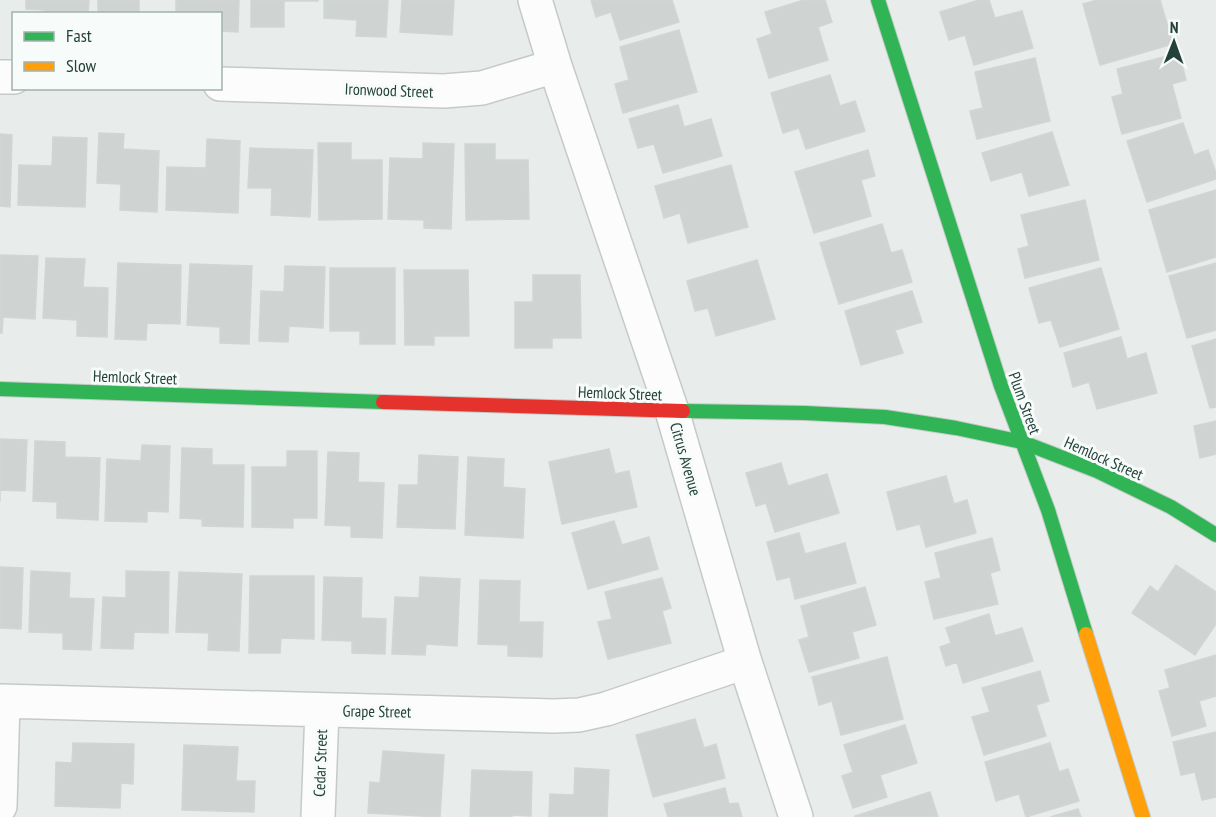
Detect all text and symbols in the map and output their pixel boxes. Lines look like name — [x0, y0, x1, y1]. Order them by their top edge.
legend — [12, 12, 222, 90]
north arrow — [1144, 12, 1204, 72]
text: N — [1170, 17, 1179, 37]
text: Fast — [66, 24, 92, 47]
text: Slow — [66, 54, 97, 77]
street label: Ironwood Street — [344, 78, 434, 102]
street label: Hemlock Street — [93, 366, 178, 388]
street label: Plum Street — [1005, 369, 1046, 437]
street label: Hemlock Street — [578, 382, 663, 404]
street label: Citrus Avenue — [666, 420, 706, 498]
street label: Hemlock Street — [1061, 432, 1147, 485]
street label: Grape Street — [342, 700, 412, 722]
street label: Cedar Street — [309, 728, 331, 797]

